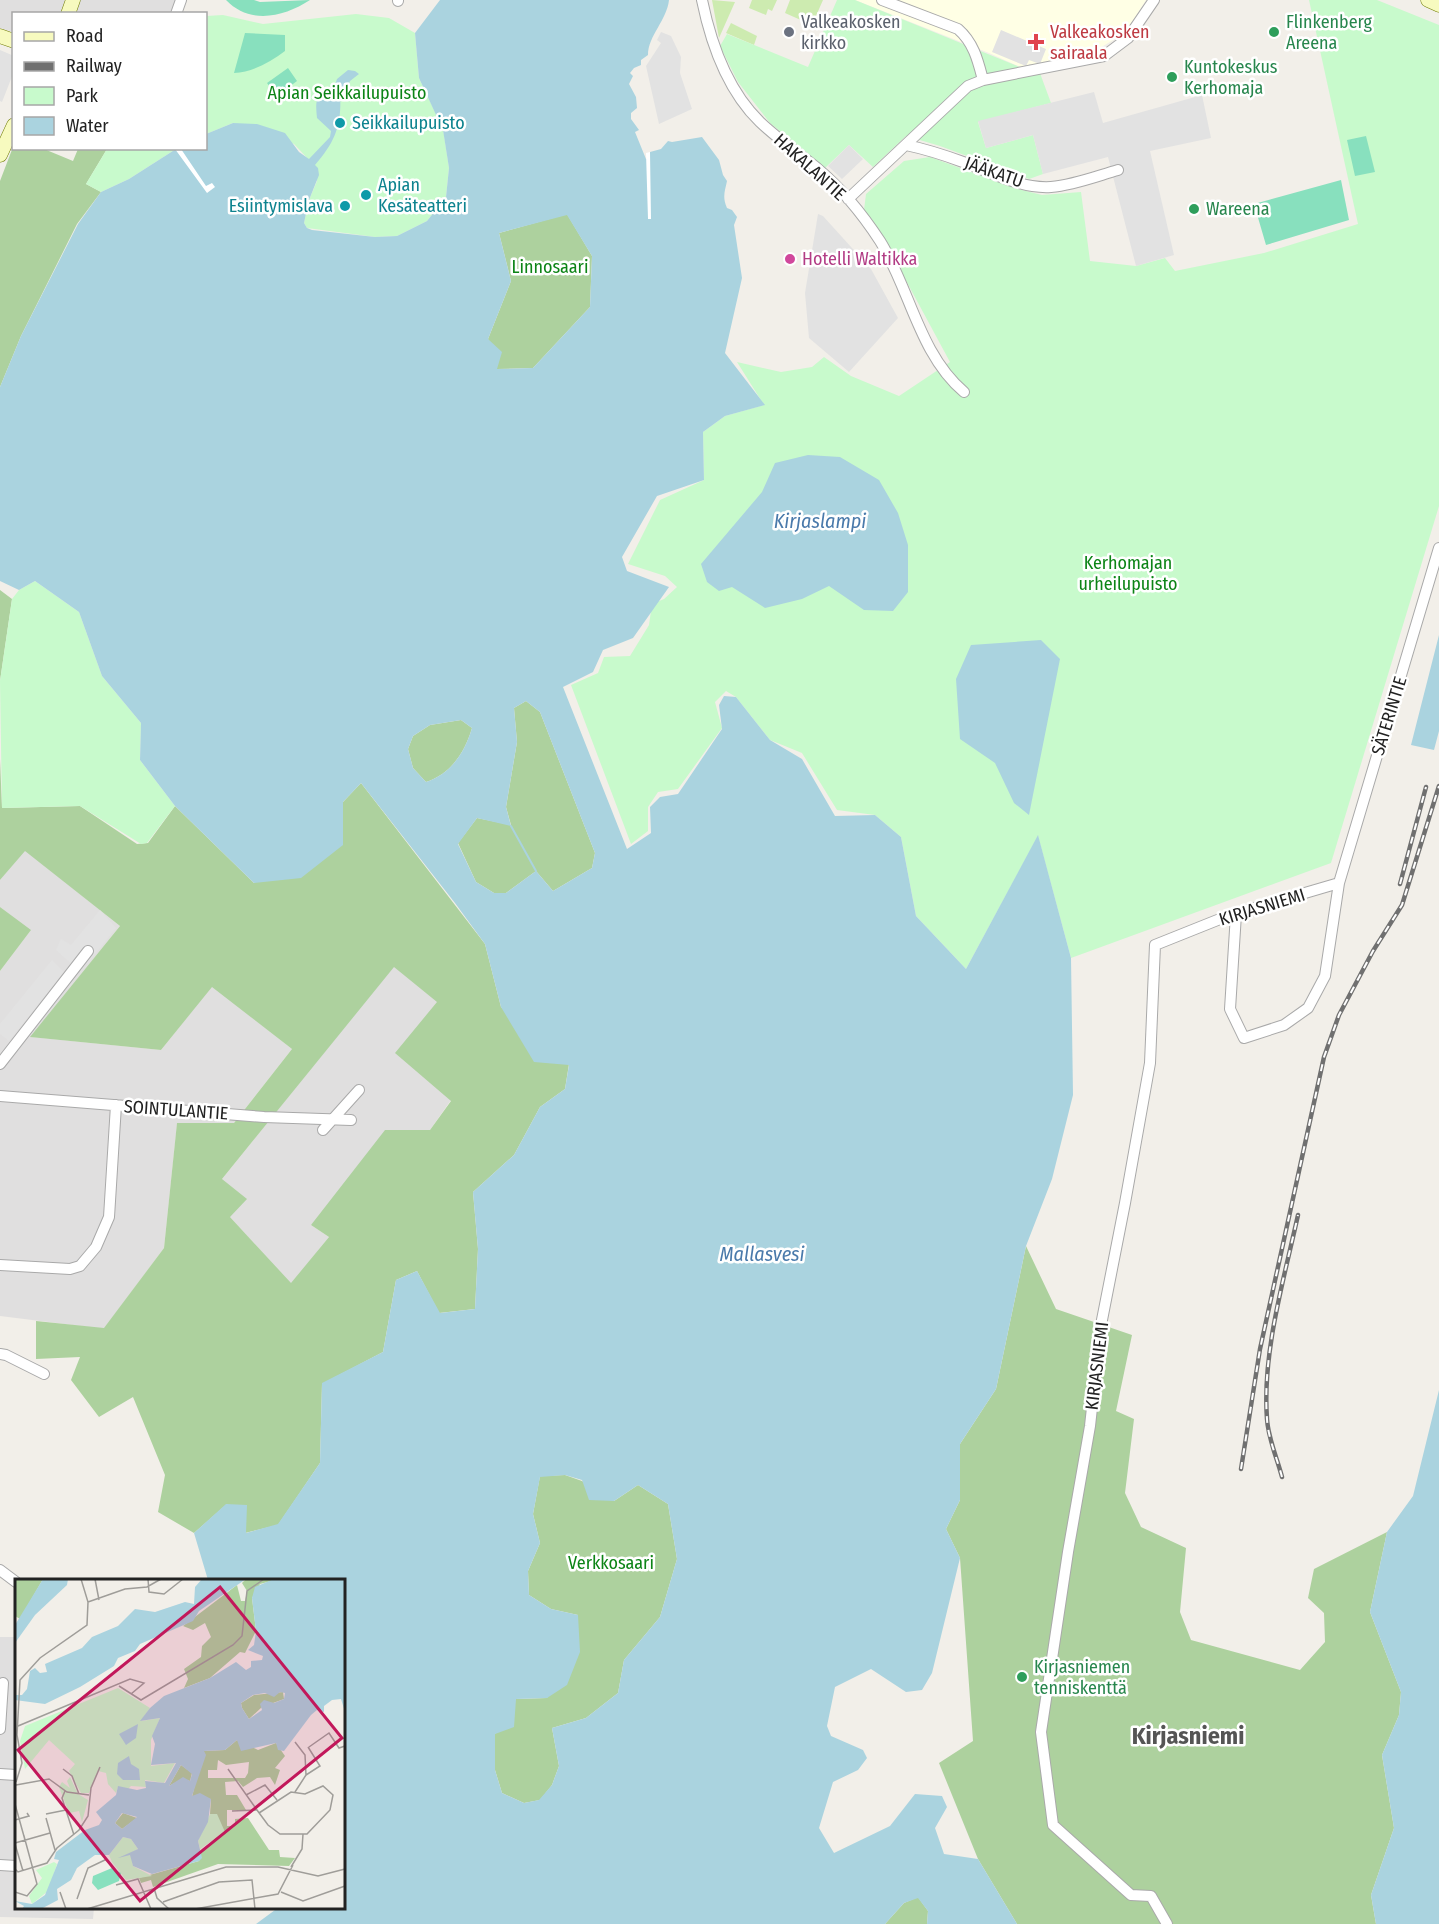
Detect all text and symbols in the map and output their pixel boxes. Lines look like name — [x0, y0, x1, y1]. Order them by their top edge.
place label: Valkeakosken kirkko — [801, 11, 901, 54]
place label: Flinkenberg Areena — [1286, 11, 1373, 54]
legend — [12, 12, 207, 150]
place label: Valkeakosken sairaala — [1050, 21, 1150, 64]
text: Road — [66, 25, 103, 47]
marker: Valkeakosken kirkko — [782, 25, 796, 39]
marker: Flinkenberg Areena — [1267, 25, 1281, 39]
marker: Valkeakosken sairaala — [1027, 33, 1045, 51]
text: Railway — [66, 55, 122, 77]
place label: Kuntokeskus Kerhomaja — [1184, 56, 1278, 99]
marker: Kuntokeskus Kerhomaja — [1165, 70, 1179, 84]
park label: Apian Seikkailupuisto — [268, 82, 426, 104]
text: Park — [66, 85, 99, 107]
place label: Seikkailupuisto — [352, 112, 465, 134]
text: Water — [66, 115, 109, 137]
marker: Seikkailupuisto — [333, 116, 347, 130]
street label: HAKALANTIE — [769, 129, 851, 205]
street label: JÄÄKATU — [962, 152, 1026, 192]
place label: Apian Kesäteatteri — [378, 174, 467, 217]
marker: Apian Kesäteatteri — [359, 188, 373, 202]
place label: Esiintymislava — [229, 195, 333, 217]
place label: Wareena — [1206, 198, 1270, 220]
marker: Esiintymislava — [338, 199, 352, 213]
marker: Wareena — [1187, 202, 1201, 216]
place label: Hotelli Waltikka — [802, 248, 917, 270]
marker: Hotelli Waltikka — [783, 252, 797, 266]
park label: Linnosaari — [512, 256, 588, 278]
water label: Kirjaslampi — [774, 509, 866, 533]
park label: Kerhomajan urheilupuisto — [1078, 552, 1178, 595]
street label: SÄTERINTIE — [1367, 674, 1411, 758]
street label: KIRJASNIEMI — [1216, 884, 1308, 930]
street label: SOINTULANTIE — [123, 1095, 229, 1125]
water label: Mallasvesi — [719, 1242, 805, 1266]
street label: KIRJASNIEMI — [1081, 1321, 1113, 1411]
park label: Verkkosaari — [568, 1552, 654, 1574]
inset map — [15, 1579, 345, 1909]
place label: Kirjasniemen tenniskenttä — [1034, 1656, 1130, 1699]
marker: Kirjasniemen tenniskenttä — [1015, 1670, 1029, 1684]
district label: Kirjasniemi — [1132, 1722, 1244, 1750]

